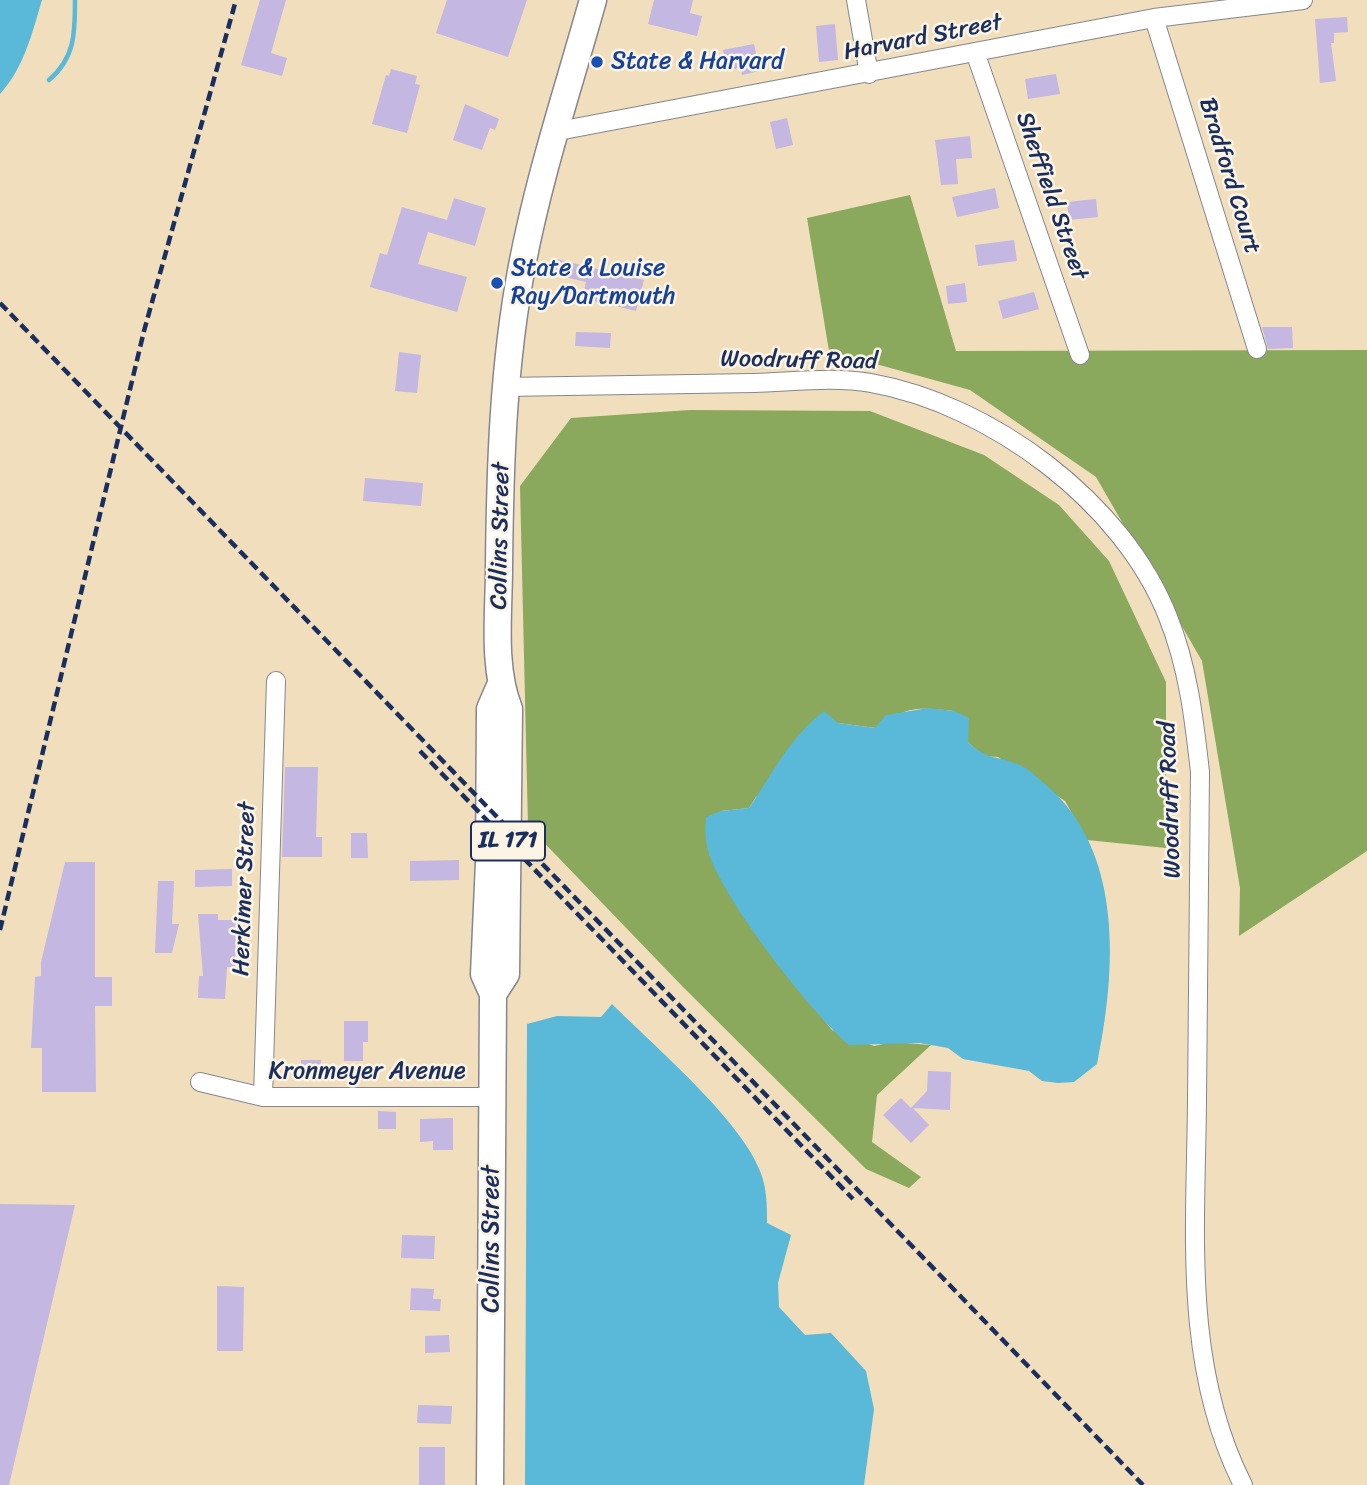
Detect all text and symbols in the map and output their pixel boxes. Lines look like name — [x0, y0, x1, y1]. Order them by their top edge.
street label: Harvard Street — [841, 9, 1005, 67]
place label: State & Harvard — [611, 48, 784, 76]
marker: State & Harvard — [589, 54, 605, 70]
street label: Bradford Court — [1192, 95, 1266, 257]
street label: Sheffield Street — [1009, 108, 1093, 284]
place label: State & Louise Ray/Dartmouth — [511, 255, 675, 311]
marker: State & Louise Ray/Dartmouth — [489, 275, 505, 291]
street label: Woodruff Road — [720, 345, 878, 377]
street label: Collins Street — [485, 462, 517, 610]
street label: Woodruff Road — [1154, 721, 1188, 879]
street label: Herkimer Street — [228, 801, 262, 977]
road number: IL 171 — [471, 821, 545, 860]
street label: Kronmeyer Avenue — [268, 1058, 466, 1086]
street label: Collins Street — [478, 1165, 506, 1313]

